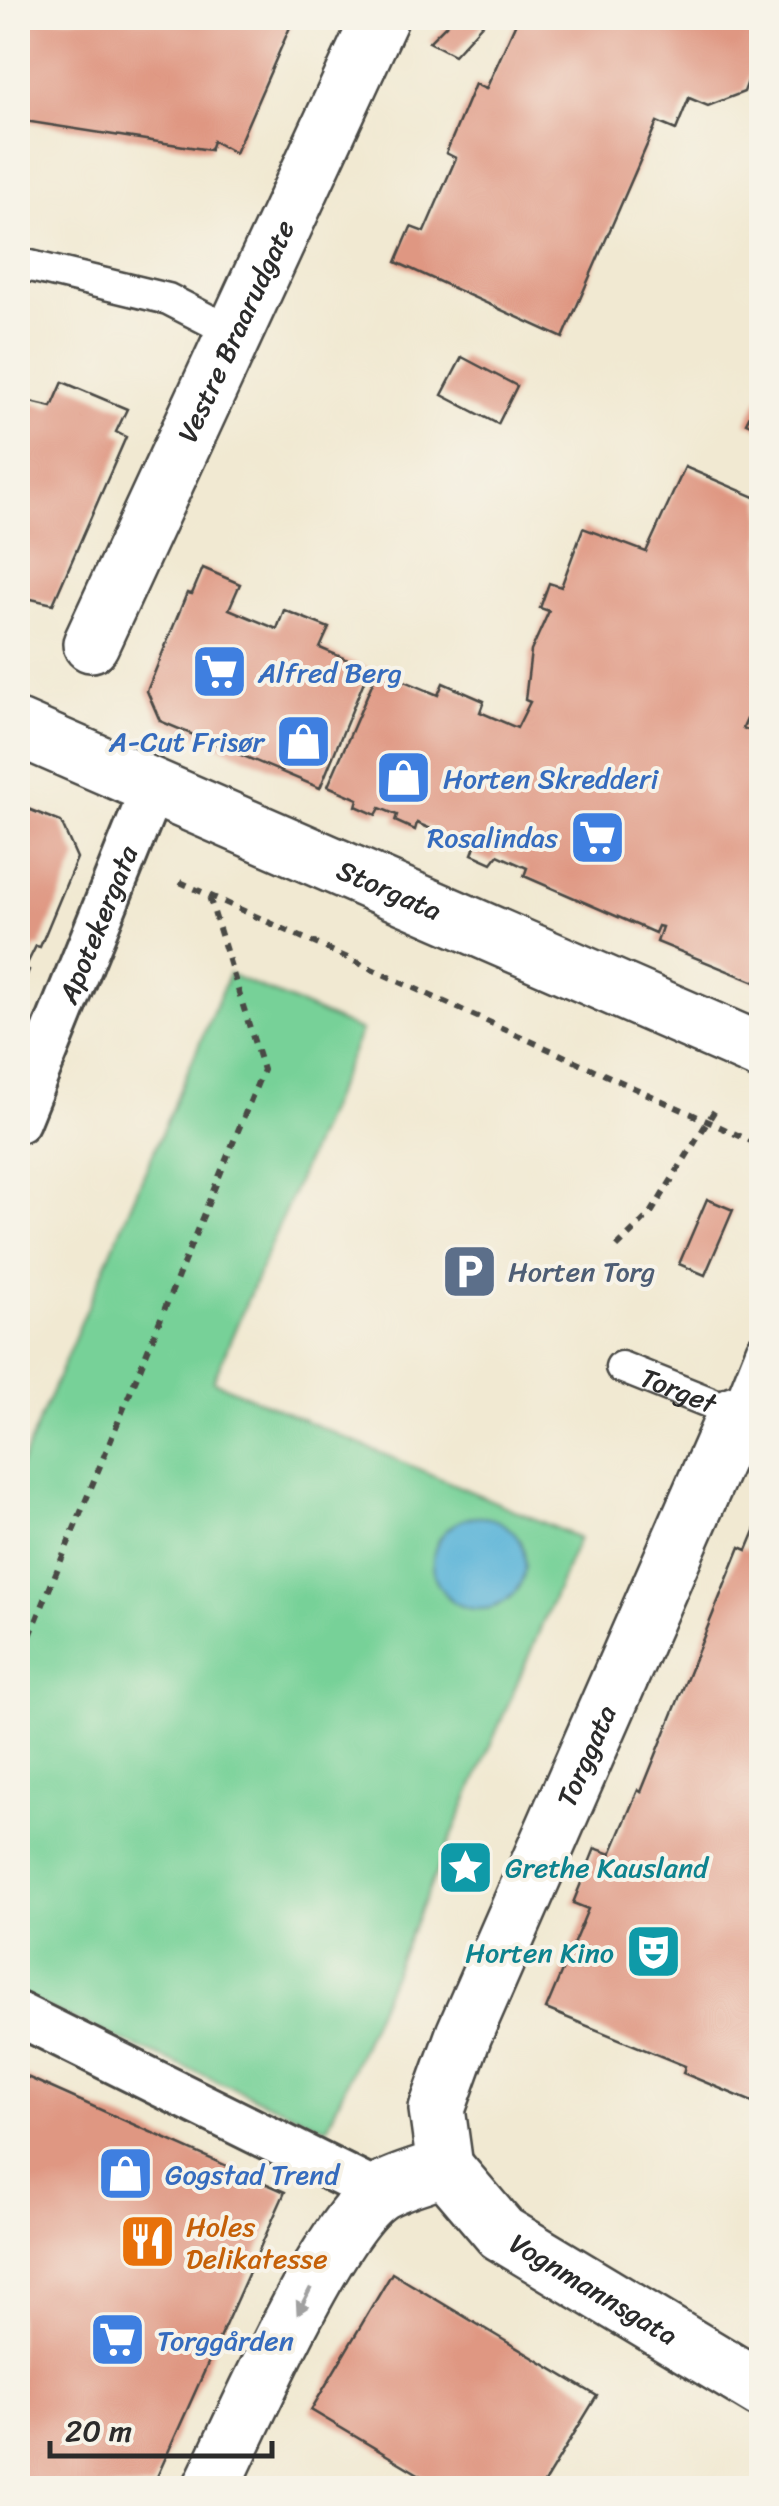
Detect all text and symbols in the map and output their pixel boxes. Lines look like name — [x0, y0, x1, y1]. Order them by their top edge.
street label: Vestre Braarudgate — [163, 212, 309, 450]
supermarket icon: Alfred Berg — [189, 642, 249, 702]
place label: Alfred Berg — [257, 648, 402, 697]
shop icon: A-Cut Frisør — [273, 711, 333, 771]
place label: A-Cut Frisør — [108, 717, 266, 766]
shop icon: Horten Skredderi — [374, 748, 434, 808]
place label: Horten Skredderi — [443, 754, 659, 803]
supermarket icon: Rosalindas — [567, 807, 627, 867]
place label: Rosalindas — [427, 813, 558, 862]
street label: Apotekergata — [43, 837, 152, 1012]
street label: Storgata — [329, 846, 449, 935]
parking icon: Horten Torg — [439, 1241, 499, 1301]
place label: Horten Torg — [508, 1247, 655, 1296]
street label: Torget — [633, 1353, 726, 1428]
street label: Torggata — [542, 1697, 630, 1815]
place icon: Grethe Kausland — [436, 1837, 496, 1897]
place label: Grethe Kausland — [505, 1843, 710, 1892]
theatre icon: Horten Kino — [623, 1922, 683, 1982]
place label: Horten Kino — [465, 1928, 614, 1977]
shop icon: Gogstad Trend — [96, 2144, 156, 2204]
place label: Gogstad Trend — [165, 2150, 341, 2199]
place label: Holes Delikatesse — [186, 2202, 328, 2283]
restaurant icon: Holes Delikatesse — [117, 2212, 177, 2272]
street label: Vognmannsgata — [500, 2219, 687, 2359]
one-way arrow — [296, 2286, 313, 2315]
supermarket icon: Torggården — [88, 2310, 148, 2370]
place label: Torggården — [157, 2316, 294, 2365]
scale bar — [50, 2396, 272, 2458]
text: 20 m — [65, 2404, 132, 2458]

